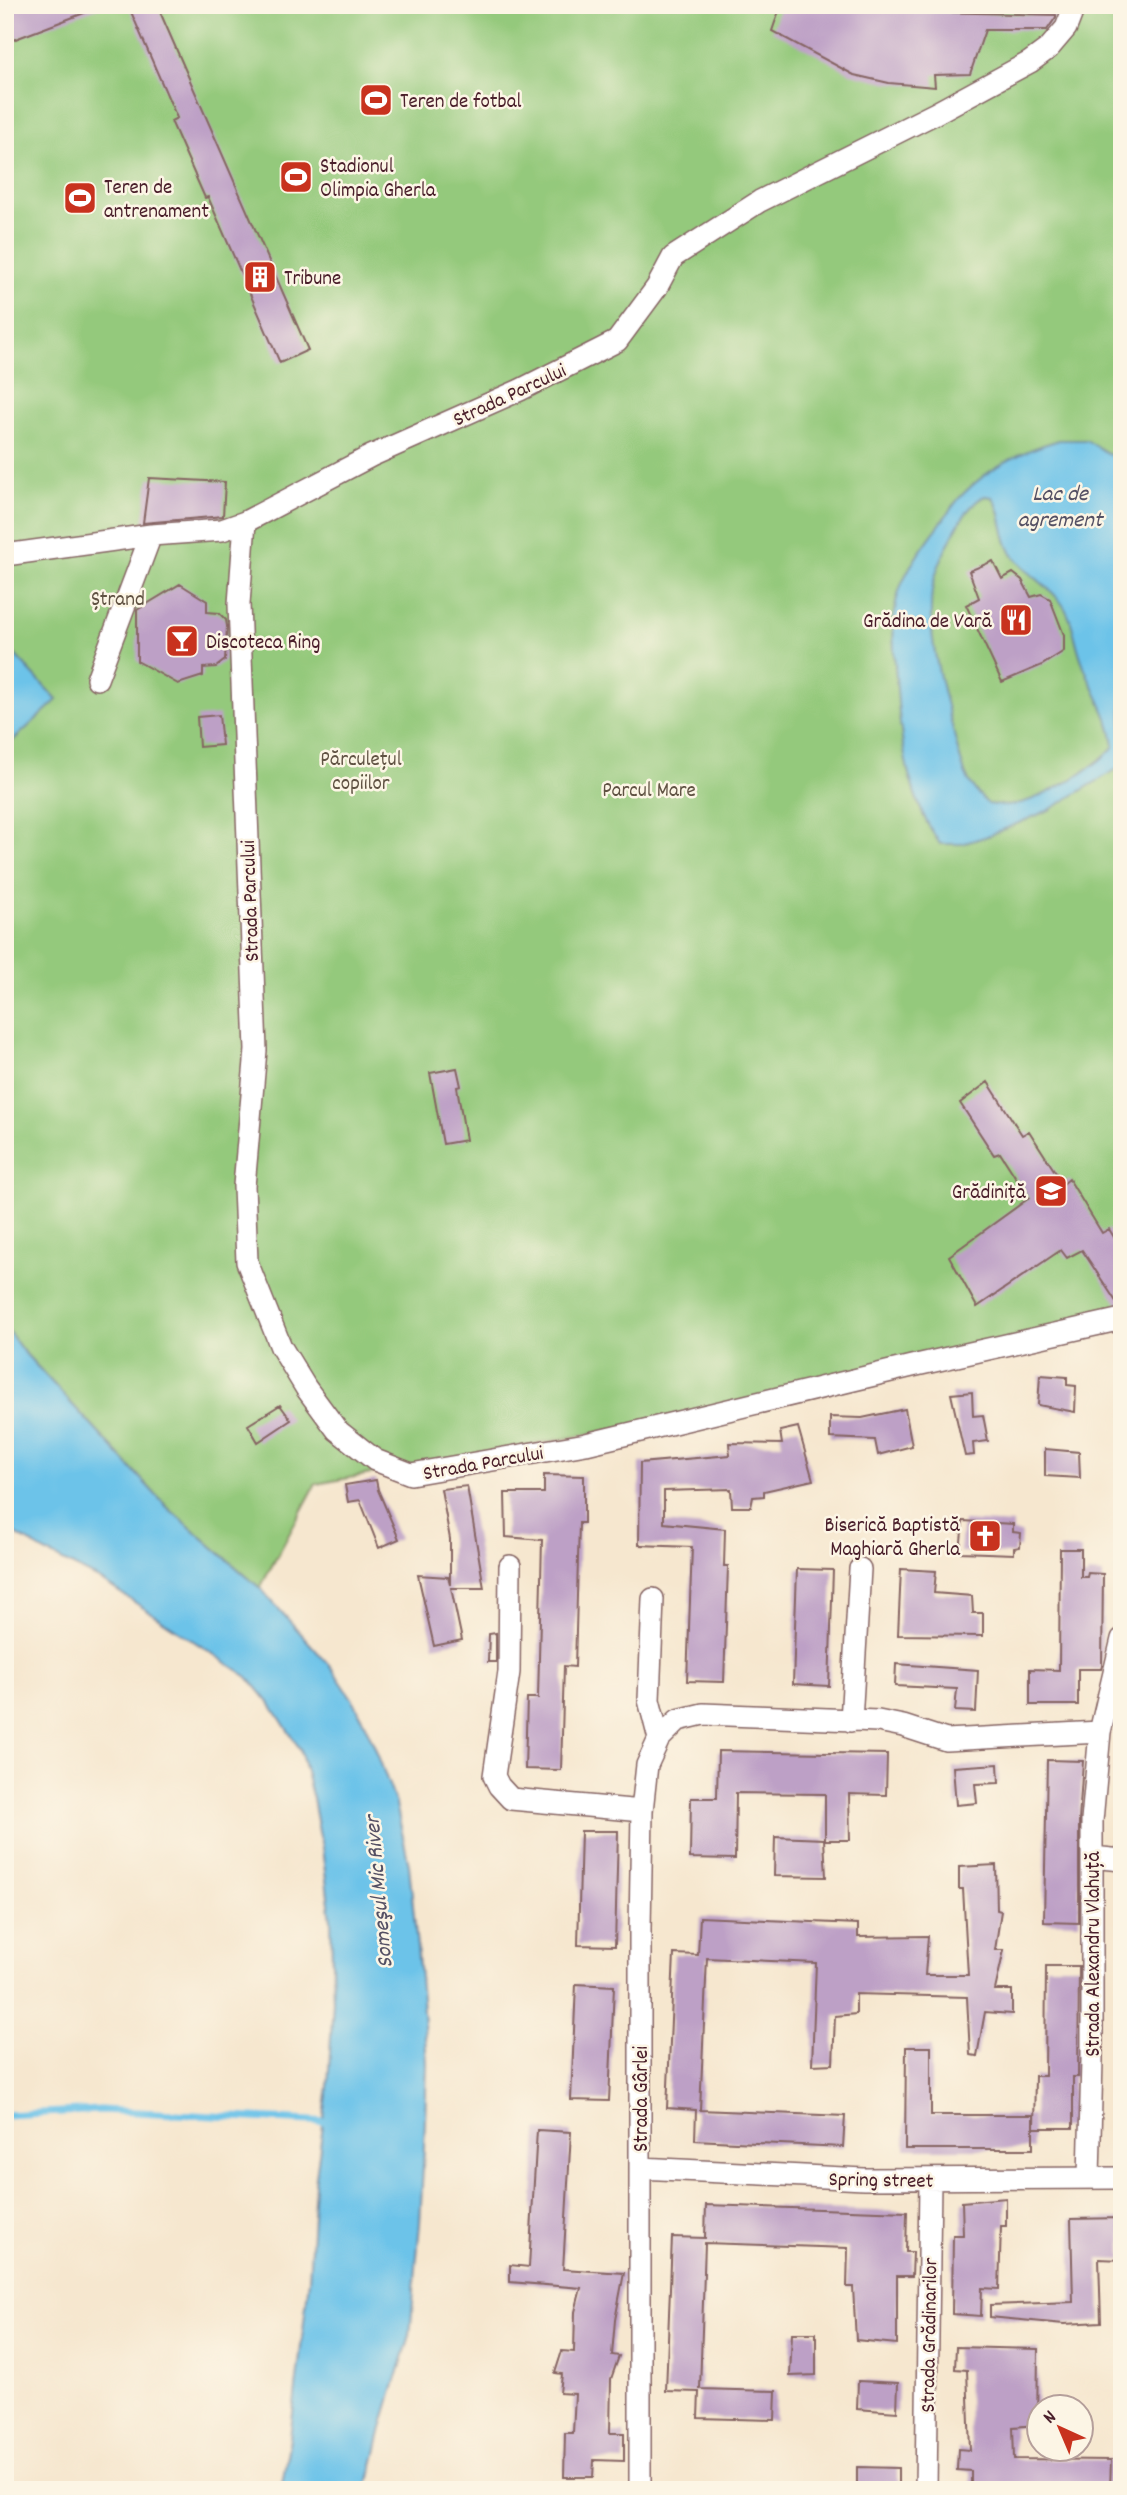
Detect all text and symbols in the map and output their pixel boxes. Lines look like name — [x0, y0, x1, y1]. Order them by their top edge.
sports icon: Teren de fotbal — [357, 81, 395, 119]
place label: Teren de fotbal — [400, 88, 522, 118]
place label: Stadionul Olimpia Gherla — [320, 153, 437, 207]
sports icon: Stadionul Olimpia Gherla — [277, 158, 315, 196]
place label: Teren de antrenament — [104, 174, 209, 228]
sports icon: Teren de antrenament — [61, 179, 99, 217]
building icon: Tribune — [241, 258, 279, 296]
place label: Tribune — [284, 265, 341, 295]
street label: Strada Parcului — [449, 357, 572, 436]
water label: Lac de agrement — [1018, 479, 1105, 538]
park label: Ștrand — [91, 586, 145, 616]
restaurant icon: Grădina de Vară — [997, 601, 1035, 639]
place label: Grădina de Vară — [863, 608, 993, 638]
bar icon: Discoteca Ring — [163, 622, 201, 660]
place label: Discoteca Ring — [206, 629, 320, 659]
park label: Părculețul copiilor — [320, 746, 402, 800]
park label: Parcul Mare — [602, 777, 696, 807]
street label: Strada Parcului — [235, 839, 269, 962]
school or university icon: Grădiniță — [1032, 1172, 1070, 1210]
place label: Grădiniță — [952, 1179, 1027, 1209]
street label: Strada Parcului — [421, 1440, 546, 1490]
place label: Biserică Baptistă Maghiară Gherla — [825, 1512, 961, 1566]
church icon: Biserică Baptistă Maghiară Gherla — [966, 1517, 1004, 1555]
water label: Someşul Mic River — [357, 1812, 404, 1969]
street label: Strada Alexandru Vlahuță — [1080, 1851, 1110, 2057]
street label: Strada Gârlei — [628, 2046, 658, 2152]
street label: Spring street — [828, 2166, 934, 2198]
street label: Strada Grădinarilor — [915, 2257, 947, 2413]
north arrow — [1026, 2394, 1096, 2464]
text: N — [1038, 2405, 1063, 2431]

